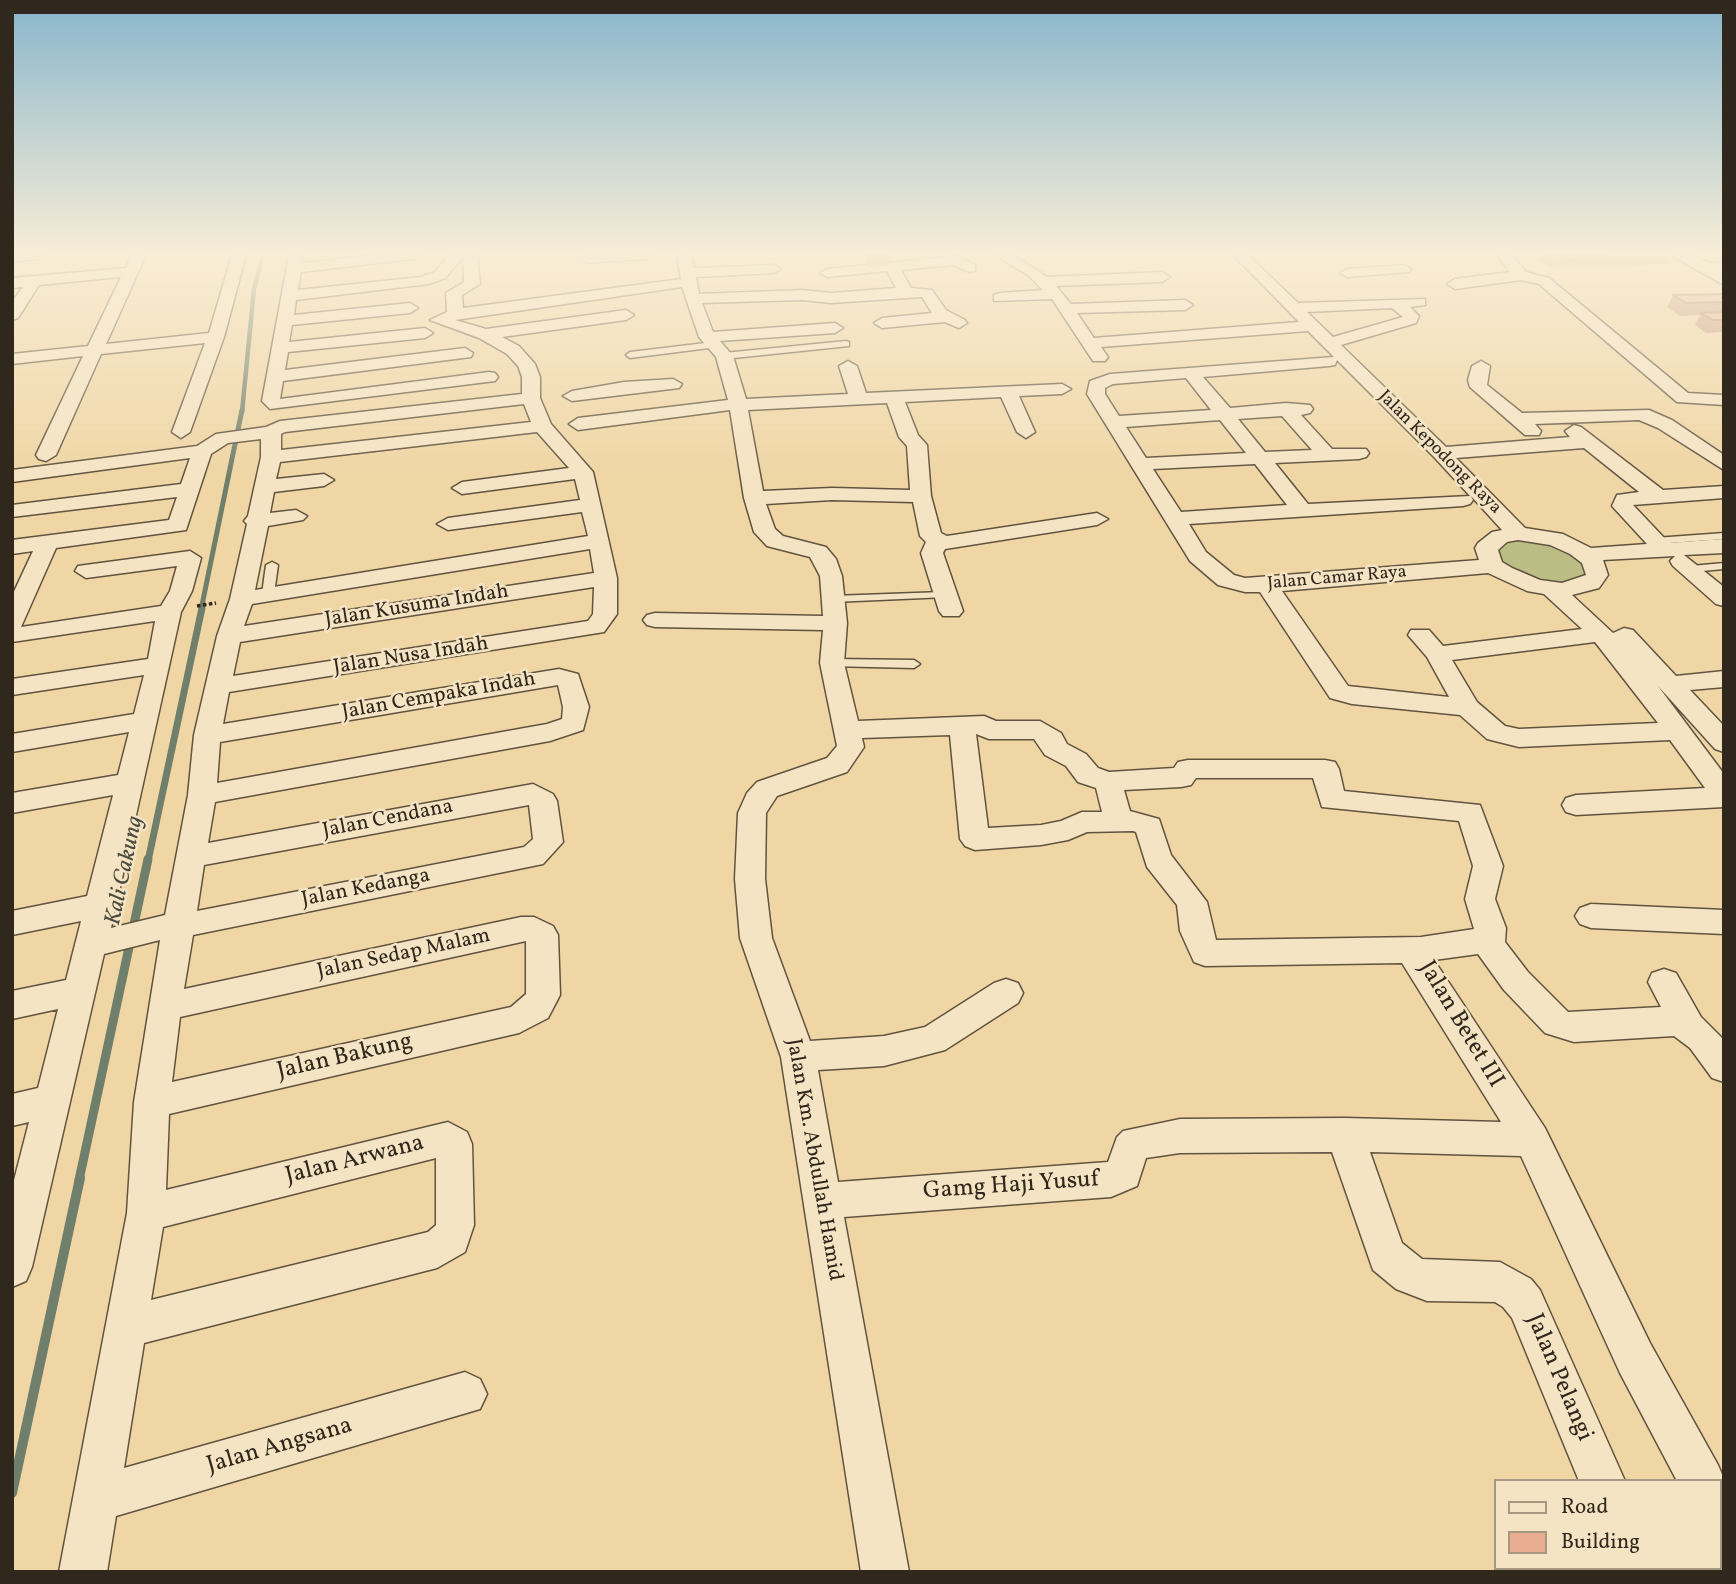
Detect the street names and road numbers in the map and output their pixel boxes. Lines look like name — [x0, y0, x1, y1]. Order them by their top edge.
street label: Jalan Kepodong Raya — [1373, 387, 1505, 519]
street label: Jalan Camar Raya — [1266, 562, 1408, 596]
street label: Jalan Kusuma Indah — [323, 580, 511, 634]
street label: Jalan Nusa Indah — [332, 632, 490, 682]
street label: Jalan Cempaka Indah — [340, 668, 538, 726]
street label: Jalan Cendana — [321, 795, 455, 845]
street label: Jalan Kedanga — [300, 864, 432, 914]
street label: Jalan Sedap Malam — [315, 924, 493, 986]
street label: Jalan Betet III — [1411, 956, 1509, 1094]
street label: Jalan Bakung — [274, 1028, 416, 1088]
street label: Jalan Km. Abdullah Hamid — [779, 1037, 847, 1283]
street label: Jalan Arwana — [283, 1130, 427, 1192]
street label: Gamg Haji Yusuf — [922, 1166, 1100, 1208]
street label: Jalan Pelangi — [1518, 1310, 1598, 1446]
street label: Jalan Angsana — [204, 1412, 356, 1482]

